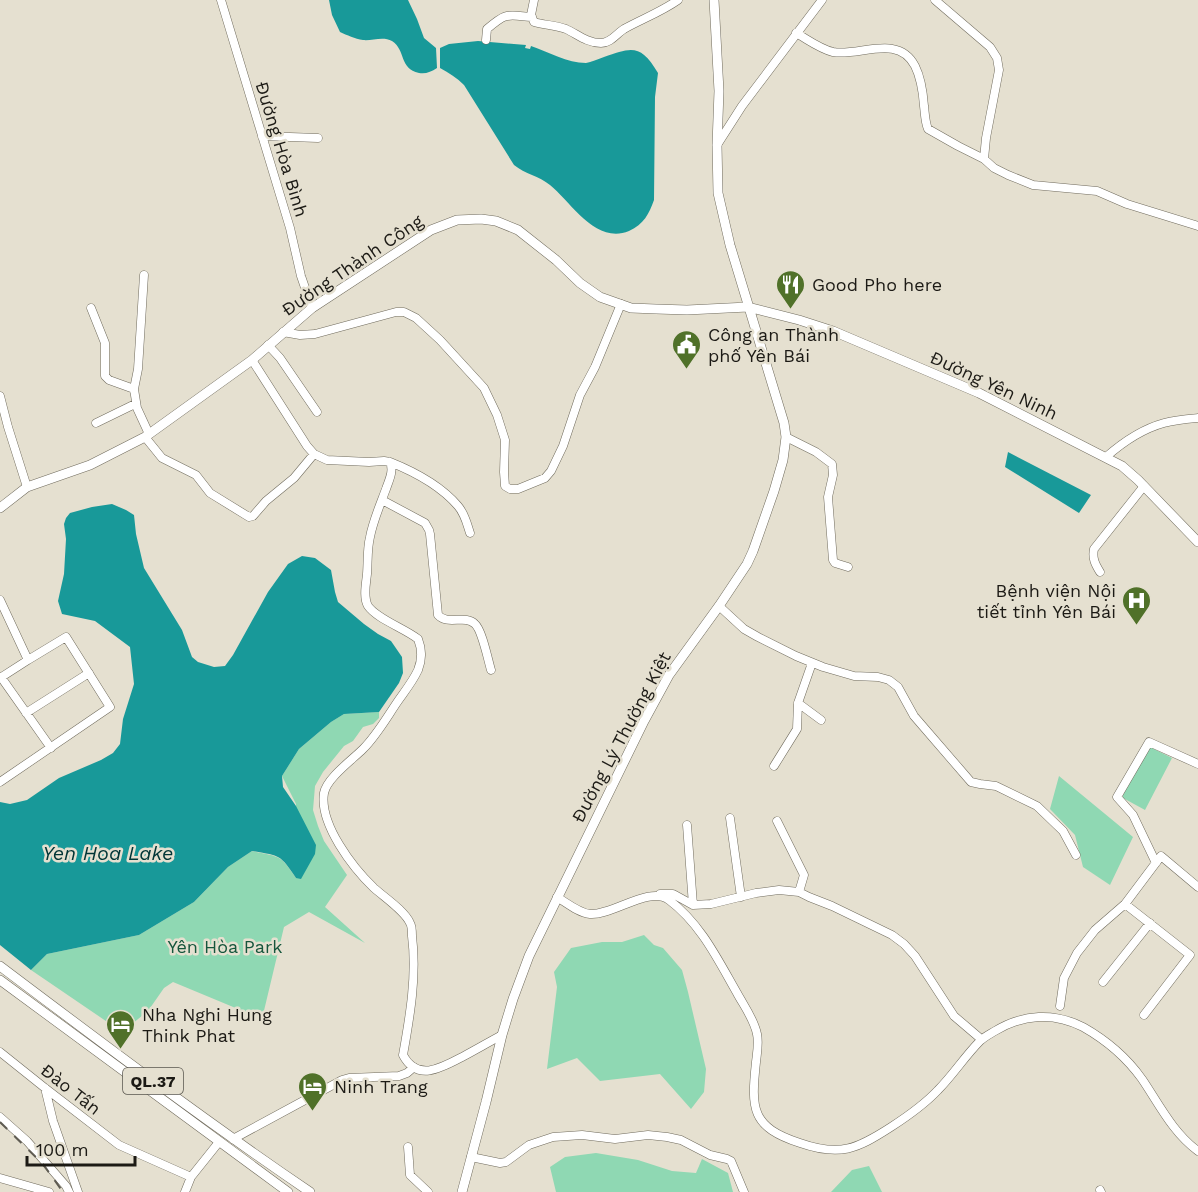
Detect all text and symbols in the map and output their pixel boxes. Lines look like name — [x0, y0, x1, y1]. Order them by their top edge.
street label: Đường Hòa Bình — [251, 79, 313, 219]
street label: Đường Thành Công — [277, 210, 427, 320]
restaurant icon: Good Pho here — [775, 268, 807, 310]
place label: Good Pho here — [812, 274, 942, 295]
place label: Công an Thành phố Yên Bái — [708, 324, 839, 366]
public building icon: Công an Thành phố Yên Bái — [671, 328, 703, 370]
street label: Đường Yên Ninh — [927, 346, 1061, 424]
place label: Bệnh viện Nội tiết tỉnh Yên Bái — [977, 580, 1116, 622]
hospital icon: Bệnh viện Nội tiết tỉnh Yên Bái — [1121, 584, 1153, 626]
street label: Đường Lý Thường Kiệt — [567, 648, 675, 826]
water label: Yen Hoa Lake — [42, 841, 174, 865]
park label: Yên Hòa Park — [167, 936, 283, 957]
place label: Nha Nghi Hung Think Phat — [142, 1004, 272, 1046]
hotel icon: Nha Nghi Hung Think Phat — [105, 1008, 137, 1050]
street label: Đào Tấn — [37, 1059, 105, 1119]
road number: QL.37 — [123, 1068, 183, 1094]
hotel icon: Ninh Trang — [297, 1070, 329, 1112]
place label: Ninh Trang — [334, 1076, 428, 1097]
scale bar — [27, 1129, 135, 1167]
text: 100 m — [36, 1139, 89, 1160]

